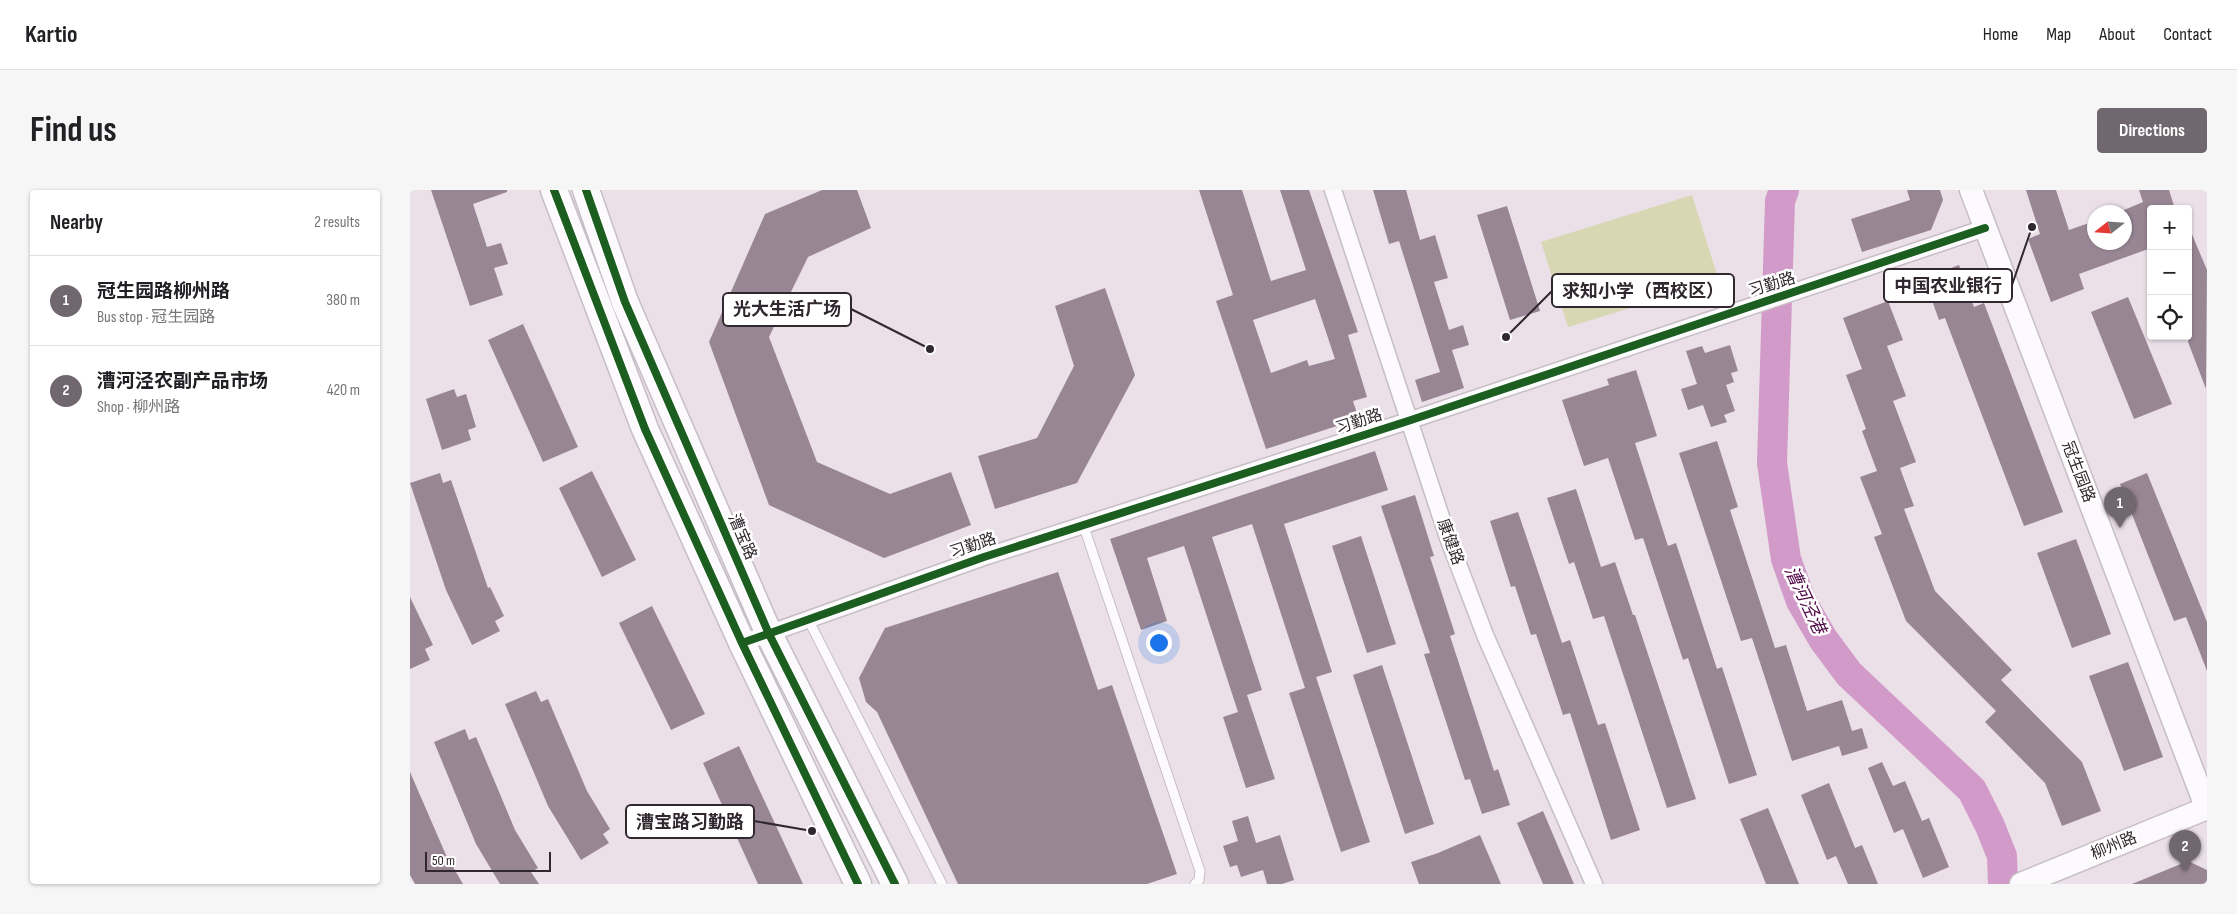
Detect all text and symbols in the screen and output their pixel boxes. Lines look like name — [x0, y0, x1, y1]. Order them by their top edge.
text: Kartio — [25, 20, 77, 49]
text: Home — [1983, 24, 2018, 45]
text: Map — [2046, 24, 2071, 45]
text: About — [2099, 24, 2135, 45]
text: Contact — [2163, 24, 2212, 45]
button: Directions — [2097, 108, 2207, 153]
text: Find us — [30, 109, 117, 152]
north arrow — [2087, 205, 2132, 250]
map controls — [2147, 205, 2192, 340]
button: + — [2147, 205, 2192, 250]
text: Nearby — [50, 210, 103, 235]
text: 2 results — [314, 213, 360, 232]
button: − — [2147, 250, 2192, 295]
street label: 习勤路 — [1746, 269, 1798, 301]
callout: 中国农业银行 — [1884, 269, 2012, 302]
callout: 求知小学（西校区） — [1552, 274, 1734, 307]
text: 中国农业银行 — [1894, 275, 2002, 297]
text: 冠生园路柳州路 — [97, 280, 230, 303]
text: 求知小学（西校区） — [1562, 281, 1724, 302]
text: 1 — [63, 291, 69, 310]
text: 380 m — [326, 291, 360, 310]
callout: 光大生活广场 — [723, 293, 851, 326]
button: locate — [2147, 295, 2192, 340]
text: 光大生活广场 — [733, 299, 841, 320]
text: Bus stop · 冠生园路 — [97, 308, 215, 327]
text: 漕河泾农副产品市场 — [97, 370, 268, 393]
text: 2 — [62, 381, 70, 400]
text: 420 m — [327, 381, 360, 400]
text: Shop · 柳州路 — [97, 398, 180, 417]
street label: 习勤路 — [1333, 406, 1385, 438]
street label: 冠生园路 — [2058, 439, 2098, 505]
pin: 1 — [2104, 487, 2136, 528]
street label: 漕宝路 — [724, 511, 760, 563]
street label: 康健路 — [1433, 516, 1467, 568]
street label: 习勤路 — [947, 529, 999, 563]
water label: 漕河泾港 — [1780, 563, 1831, 640]
your location — [1146, 630, 1172, 656]
callout: 漕宝路习勤路 — [626, 805, 754, 838]
text: 漕宝路习勤路 — [636, 812, 744, 833]
street label: 柳州路 — [2088, 828, 2140, 864]
pin: 2 — [2169, 830, 2201, 871]
scale bar — [425, 849, 551, 872]
text: 50 m — [432, 852, 455, 869]

